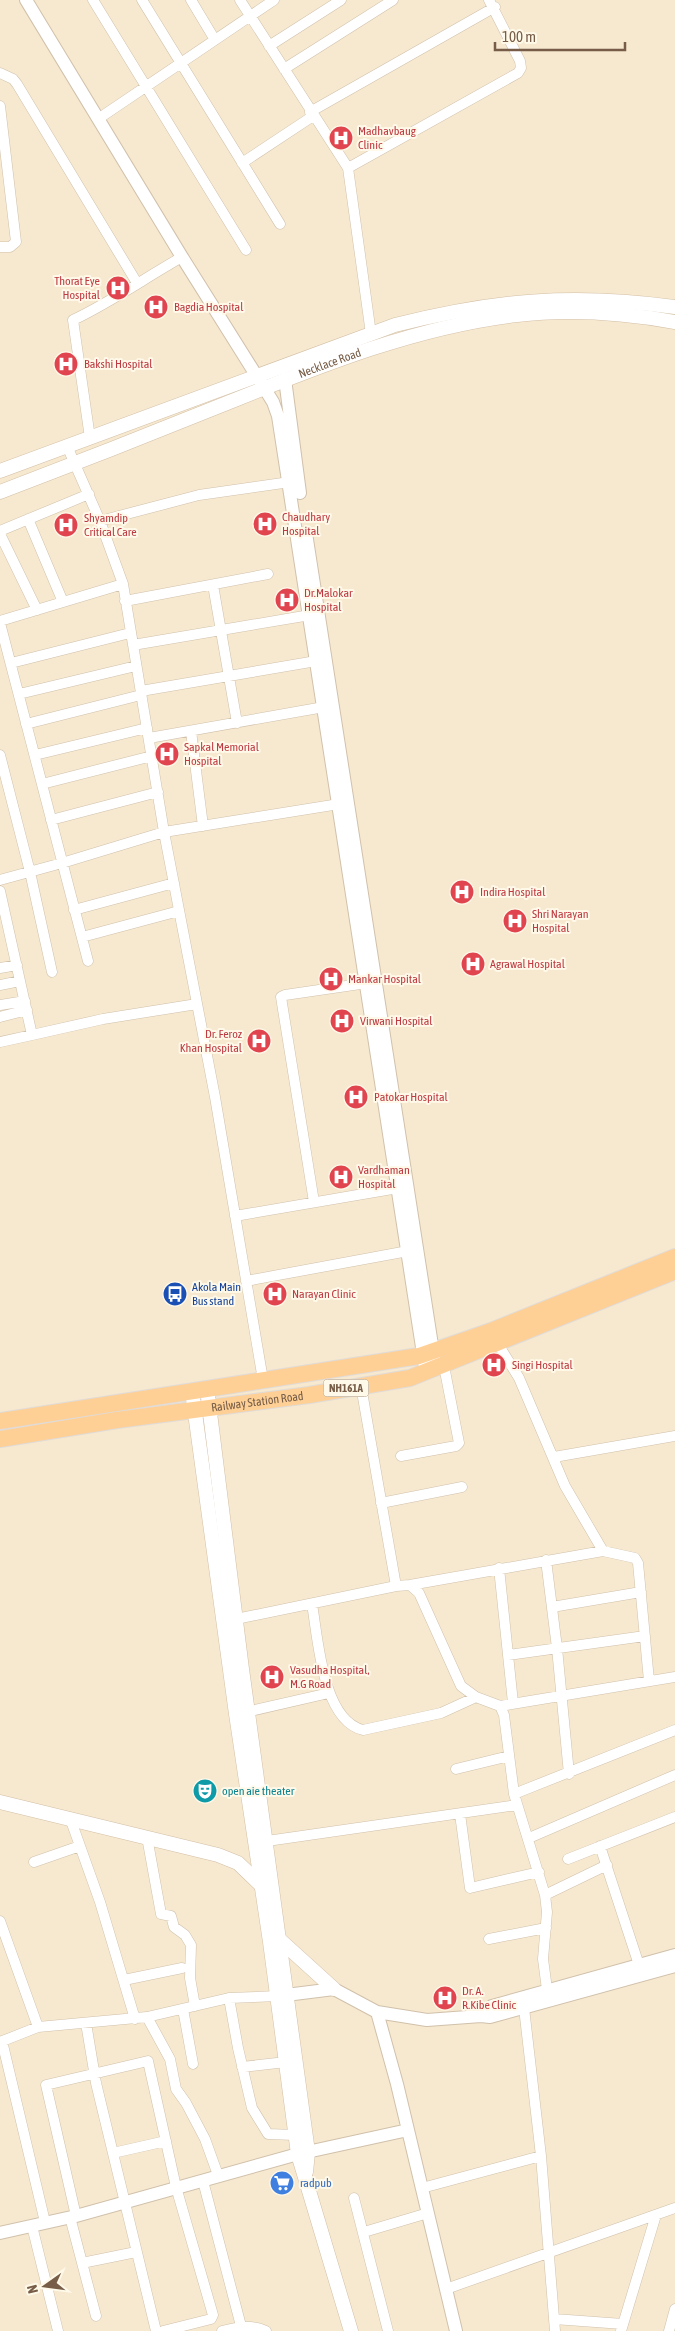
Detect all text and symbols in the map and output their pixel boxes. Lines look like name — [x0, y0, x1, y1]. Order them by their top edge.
scale bar — [495, 20, 625, 52]
text: 100 m — [502, 28, 536, 45]
place label: Madhavbaug Clinic — [358, 124, 417, 152]
hospital icon: Madhavbaug Clinic — [328, 125, 354, 151]
place label: Thorat Eye Hospital — [54, 274, 101, 302]
hospital icon: Thorat Eye Hospital — [105, 275, 131, 301]
hospital icon: Bagdia Hospital — [143, 294, 169, 320]
place label: Bagdia Hospital — [174, 300, 244, 314]
street label: Necklace Road — [296, 346, 363, 381]
hospital icon: Bakshi Hospital — [53, 351, 79, 377]
place label: Bakshi Hospital — [84, 357, 153, 371]
place label: Chaudhary Hospital — [282, 510, 330, 538]
place label: Shyamdip Critical Care — [84, 511, 137, 539]
hospital icon: Chaudhary Hospital — [252, 511, 278, 537]
hospital icon: Shyamdip Critical Care — [53, 512, 79, 538]
place label: Dr.Malokar Hospital — [304, 586, 353, 614]
hospital icon: Dr.Malokar Hospital — [274, 587, 300, 613]
place label: Sapkal Memorial Hospital — [184, 740, 260, 768]
hospital icon: Sapkal Memorial Hospital — [154, 741, 180, 767]
hospital icon: Indira Hospital — [449, 879, 475, 905]
place label: Indira Hospital — [480, 885, 546, 899]
place label: Shri Narayan Hospital — [532, 907, 589, 935]
hospital icon: Shri Narayan Hospital — [502, 908, 528, 934]
hospital icon: Agrawal Hospital — [460, 951, 486, 977]
place label: Agrawal Hospital — [490, 957, 566, 971]
hospital icon: Mankar Hospital — [318, 966, 344, 992]
place label: Mankar Hospital — [348, 972, 422, 986]
hospital icon: Virwani Hospital — [329, 1008, 355, 1034]
place label: Virwani Hospital — [360, 1014, 433, 1028]
place label: Dr. Feroz Khan Hospital — [180, 1027, 243, 1055]
hospital icon: Dr. Feroz Khan Hospital — [246, 1028, 272, 1054]
hospital icon: Patokar Hospital — [343, 1084, 369, 1110]
place label: Patokar Hospital — [374, 1090, 449, 1104]
place label: Vardhaman Hospital — [358, 1163, 410, 1191]
hospital icon: Vardhaman Hospital — [328, 1164, 354, 1190]
place label: Akola Main Bus stand — [192, 1280, 241, 1308]
bus stop icon: Akola Main Bus stand — [162, 1281, 188, 1307]
hospital icon: Narayan Clinic — [262, 1281, 288, 1307]
place label: Narayan Clinic — [292, 1287, 356, 1301]
hospital icon: Singi Hospital — [481, 1352, 507, 1378]
place label: Singi Hospital — [512, 1358, 574, 1372]
road number: NH161A — [324, 1380, 368, 1396]
street label: Railway Station Road — [210, 1389, 304, 1415]
place label: Vasudha Hospital, M.G Road — [290, 1663, 370, 1691]
hospital icon: Vasudha Hospital, M.G Road — [259, 1664, 285, 1690]
theatre icon: open aie theater — [192, 1778, 218, 1804]
place label: open aie theater — [222, 1784, 295, 1798]
place label: Dr. A. R.Kibe Clinic — [462, 1984, 516, 2012]
hospital icon: Dr. A. R.Kibe Clinic — [432, 1985, 458, 2011]
supermarket icon: radpub — [269, 2170, 295, 2196]
place label: radpub — [300, 2176, 332, 2190]
north arrow — [20, 2261, 70, 2311]
text: N — [24, 2283, 41, 2295]

